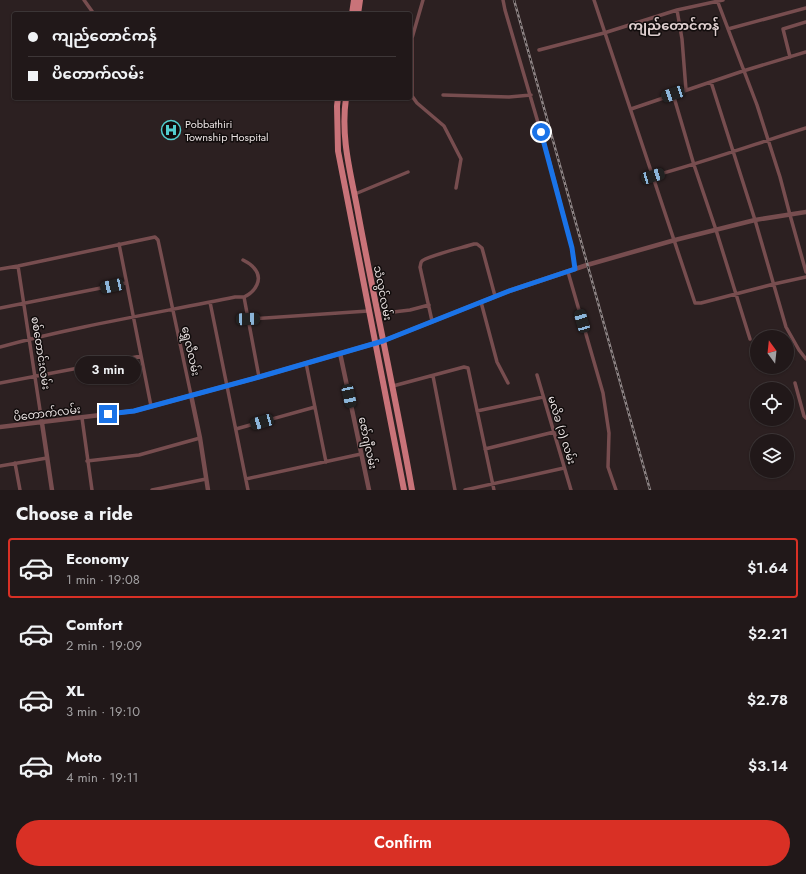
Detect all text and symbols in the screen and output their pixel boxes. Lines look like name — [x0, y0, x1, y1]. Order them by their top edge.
district label: ကျည်တောင်ကန် — [629, 16, 719, 37]
text: ကျည်တောင်ကန် — [52, 25, 157, 47]
text: ပိတောက်လမ်း — [52, 63, 144, 85]
car — [660, 84, 686, 104]
place label: Pobbathiri Township Hospital — [185, 116, 269, 145]
hospital icon: Pobbathiri Township Hospital — [160, 119, 182, 141]
route start — [532, 123, 550, 141]
car — [640, 167, 666, 185]
street label: သံလွင်လမ်း — [369, 264, 396, 322]
car — [99, 278, 125, 294]
car — [573, 308, 591, 334]
car — [236, 313, 260, 325]
street label: စစ်တောင်းလမ်း — [27, 315, 55, 391]
street label: ရွှေလီလမ်း — [177, 325, 204, 378]
north arrow — [750, 330, 794, 374]
map controls — [750, 330, 794, 478]
callout: 3 min — [75, 356, 141, 384]
text: 3 min — [92, 360, 124, 379]
button: locate — [750, 382, 794, 426]
car — [341, 383, 357, 409]
street label: မလိခ (၁) လမ်း — [544, 394, 580, 467]
street label: ပိတောက်လမ်း — [12, 401, 82, 425]
route end — [99, 405, 117, 423]
car — [249, 413, 275, 431]
street label: ဇော်ဂျီလမ်း — [354, 415, 381, 471]
button: layers — [750, 434, 794, 478]
text: Choose a ride — [16, 501, 133, 527]
text: Economy — [66, 548, 129, 570]
icon: car — [18, 550, 54, 586]
text: $1.64 — [747, 557, 788, 579]
text: 1 min · 19:08 — [66, 570, 140, 589]
text: Comfort — [66, 614, 123, 636]
icon: car — [18, 616, 54, 652]
text: $2.21 — [748, 623, 788, 645]
text: 2 min · 19:09 — [66, 636, 142, 655]
text: XL — [66, 680, 84, 702]
icon: car — [18, 682, 54, 718]
text: $2.78 — [747, 689, 788, 711]
text: 3 min · 19:10 — [66, 702, 140, 721]
text: Moto — [66, 746, 102, 768]
icon: car — [18, 748, 54, 784]
text: $3.14 — [748, 755, 788, 777]
text: 4 min · 19:11 — [66, 768, 138, 787]
button: Confirm — [16, 820, 790, 866]

